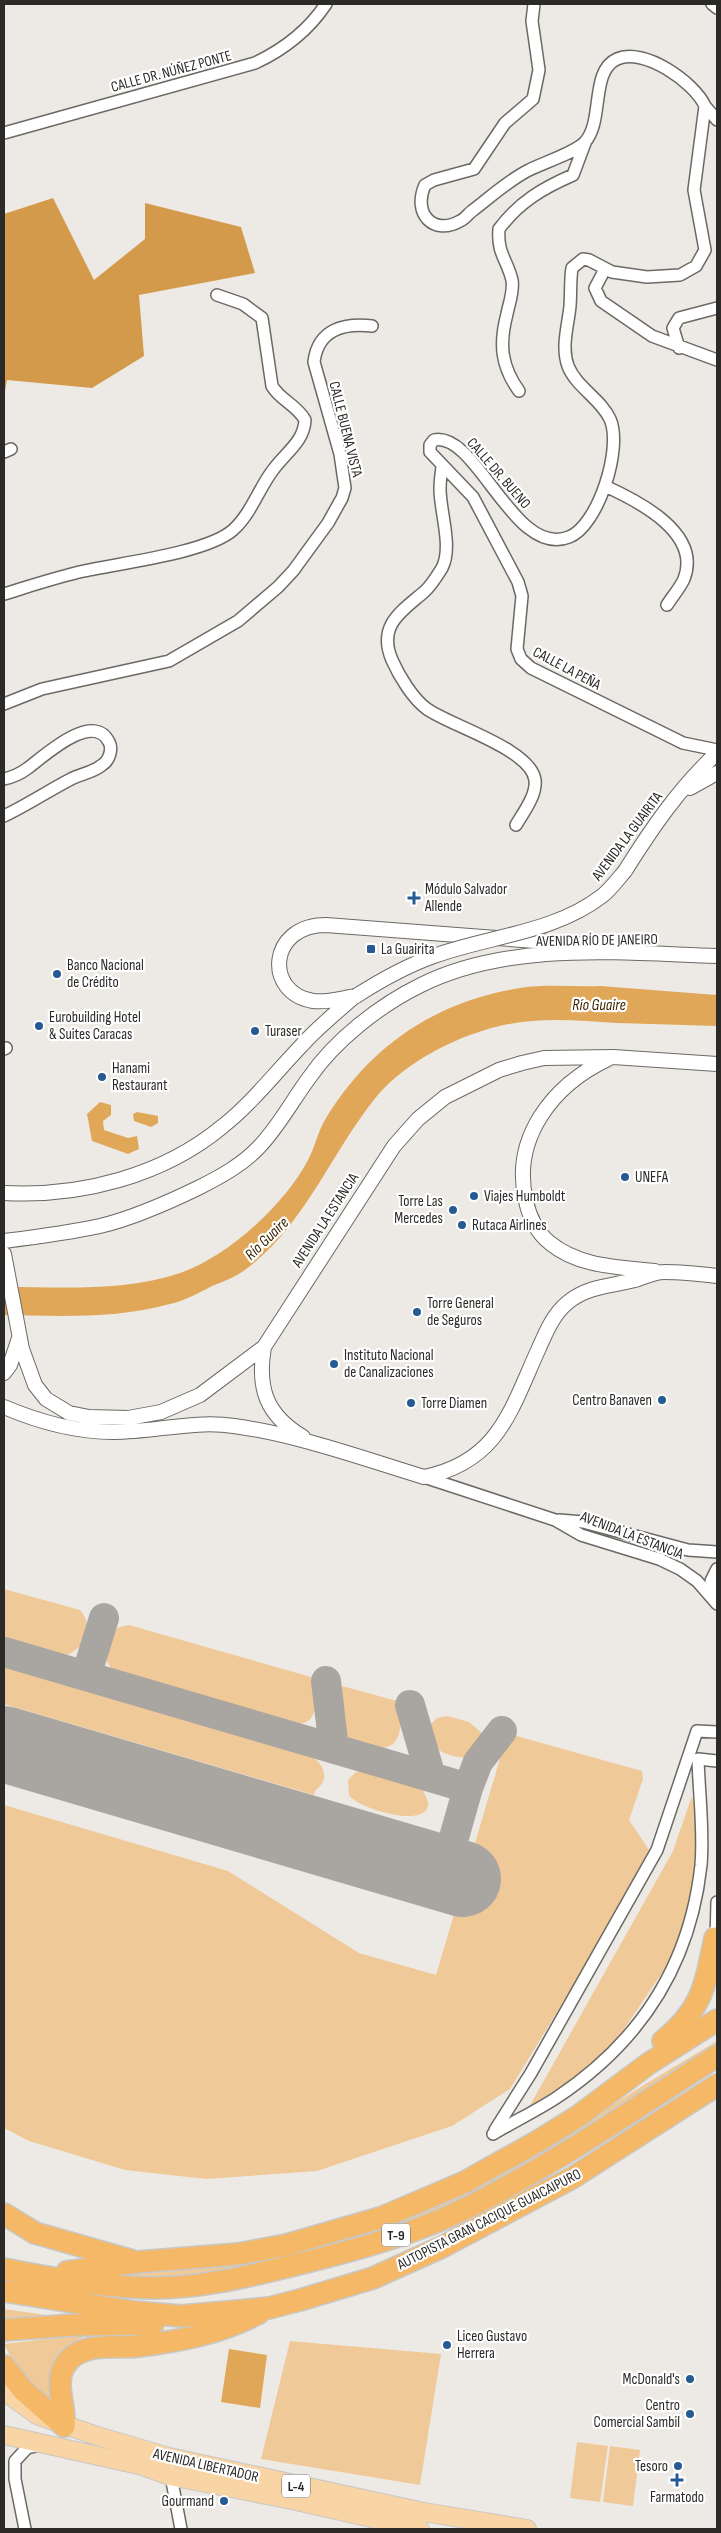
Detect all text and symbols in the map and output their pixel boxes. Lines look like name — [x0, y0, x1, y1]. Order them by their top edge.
street label: CALLE DR. NÚÑEZ PONTE — [109, 46, 234, 97]
street label: CALLE BUENA VISTA — [324, 379, 367, 480]
street label: CALLE DR. BUENO — [463, 434, 535, 513]
street label: CALLE LA PEÑA — [529, 643, 605, 695]
street label: AVENIDA LA GUAIRITA — [587, 788, 667, 885]
place label: Módulo Salvador Allende — [424, 880, 508, 916]
marker: Módulo Salvador Allende — [407, 891, 421, 905]
street label: AVENIDA RÍO DE JANEIRO — [535, 930, 658, 951]
place label: La Guairita — [381, 940, 435, 959]
marker: La Guairita — [365, 943, 377, 955]
place label: Banco Nacional de Crédito — [67, 956, 144, 992]
marker: Banco Nacional de Crédito — [51, 968, 63, 980]
water label: Río Guaire — [572, 996, 626, 1015]
place label: Eurobuilding Hotel & Suites Caracas — [49, 1008, 141, 1044]
marker: Eurobuilding Hotel & Suites Caracas — [33, 1020, 45, 1032]
place label: Turaser — [265, 1022, 303, 1041]
marker: Turaser — [249, 1025, 261, 1037]
place label: Hanami Restaurant — [112, 1059, 168, 1095]
marker: Hanami Restaurant — [96, 1071, 108, 1083]
place label: UNEFA — [635, 1168, 669, 1187]
street label: AVENIDA LA ESTANCIA — [287, 1169, 363, 1272]
marker: UNEFA — [619, 1171, 631, 1183]
place label: Viajes Humboldt — [484, 1187, 566, 1206]
marker: Viajes Humboldt — [468, 1190, 480, 1202]
place label: Torre Las Mercedes — [394, 1192, 443, 1228]
marker: Torre Las Mercedes — [447, 1204, 459, 1216]
water label: Río Guaire — [241, 1214, 293, 1264]
place label: Rutaca Airlines — [472, 1216, 547, 1235]
marker: Rutaca Airlines — [456, 1219, 468, 1231]
place label: Torre General de Seguros — [427, 1294, 494, 1330]
marker: Torre General de Seguros — [411, 1306, 423, 1318]
place label: Instituto Nacional de Canalizaciones — [344, 1346, 434, 1382]
marker: Instituto Nacional de Canalizaciones — [328, 1358, 340, 1370]
place label: Centro Banaven — [572, 1391, 652, 1410]
place label: Torre Diamen — [421, 1394, 487, 1413]
marker: Centro Banaven — [656, 1394, 668, 1406]
marker: Torre Diamen — [405, 1397, 417, 1409]
street label: AVENIDA LA ESTANCIA — [577, 1507, 687, 1564]
street label: AUTOPISTA GRAN CACIQUE GUAICAIPURO — [393, 2165, 584, 2275]
road number: T-9 — [382, 2224, 410, 2246]
place label: Liceo Gustavo Herrera — [457, 2327, 527, 2363]
marker: Liceo Gustavo Herrera — [441, 2339, 453, 2351]
place label: McDonald's — [623, 2370, 680, 2389]
marker: McDonald's — [684, 2373, 696, 2385]
place label: Centro Comercial Sambil — [594, 2396, 680, 2432]
marker: Centro Comercial Sambil — [684, 2408, 696, 2420]
street label: AVENIDA LIBERTADOR — [150, 2444, 260, 2487]
place label: Tesoro — [635, 2457, 668, 2476]
marker: Tesoro — [672, 2460, 684, 2472]
road number: L-4 — [282, 2474, 310, 2498]
marker: Farmatodo — [671, 2474, 683, 2486]
place label: Farmatodo — [650, 2488, 704, 2507]
place label: Gourmand — [162, 2492, 214, 2511]
marker: Gourmand — [218, 2495, 230, 2507]

